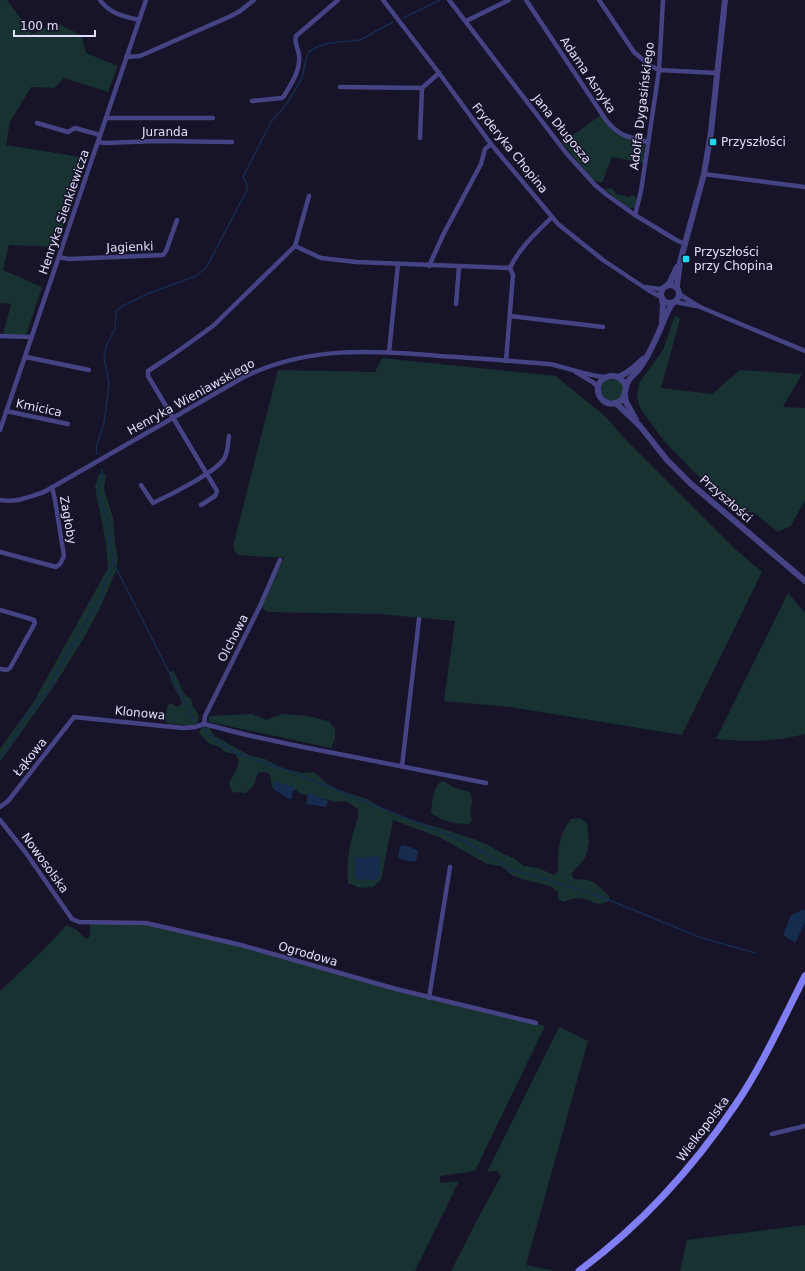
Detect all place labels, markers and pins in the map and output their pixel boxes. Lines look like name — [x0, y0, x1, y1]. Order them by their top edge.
place label: Przyszłości — [721, 135, 786, 149]
marker: Przyszłości — [708, 137, 718, 147]
place label: Przyszłości przy Chopina — [694, 245, 773, 273]
marker: Przyszłości przy Chopina — [681, 254, 691, 264]

